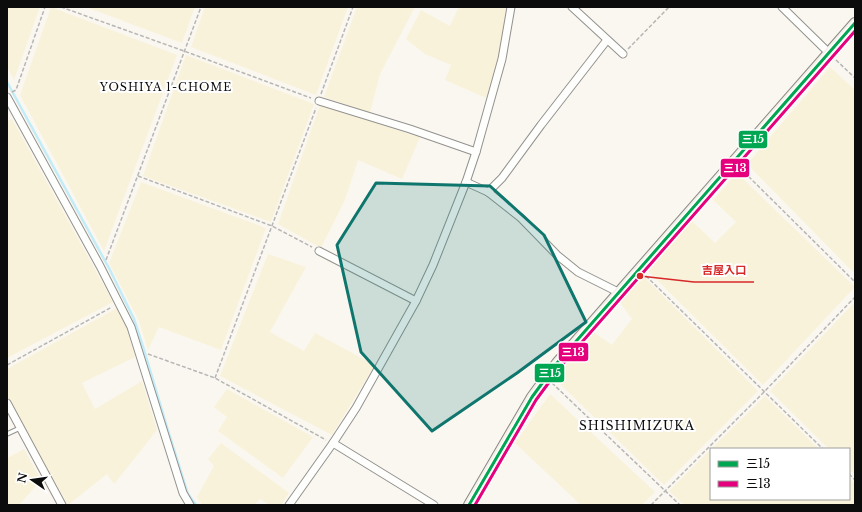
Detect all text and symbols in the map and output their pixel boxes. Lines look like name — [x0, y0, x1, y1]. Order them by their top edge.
district label: YOSHIYA 1-CHOME — [99, 80, 232, 94]
line badge: 三15 — [738, 130, 768, 149]
text: 三15 — [742, 132, 765, 146]
line badge: 三13 — [720, 158, 750, 178]
text: 三13 — [724, 161, 746, 175]
callout: 吉屋入口 — [694, 259, 754, 282]
text: 吉屋入口 — [702, 263, 746, 277]
line badge: 三13 — [558, 342, 589, 362]
text: 三13 — [562, 345, 584, 359]
line badge: 三15 — [534, 363, 565, 383]
text: 三15 — [539, 366, 562, 380]
district label: SHISHIMIZUKA — [579, 418, 695, 433]
legend — [710, 448, 850, 500]
text: 三15 — [746, 456, 770, 471]
north arrow — [12, 460, 52, 500]
text: N — [14, 470, 30, 484]
text: 三13 — [746, 476, 771, 491]

